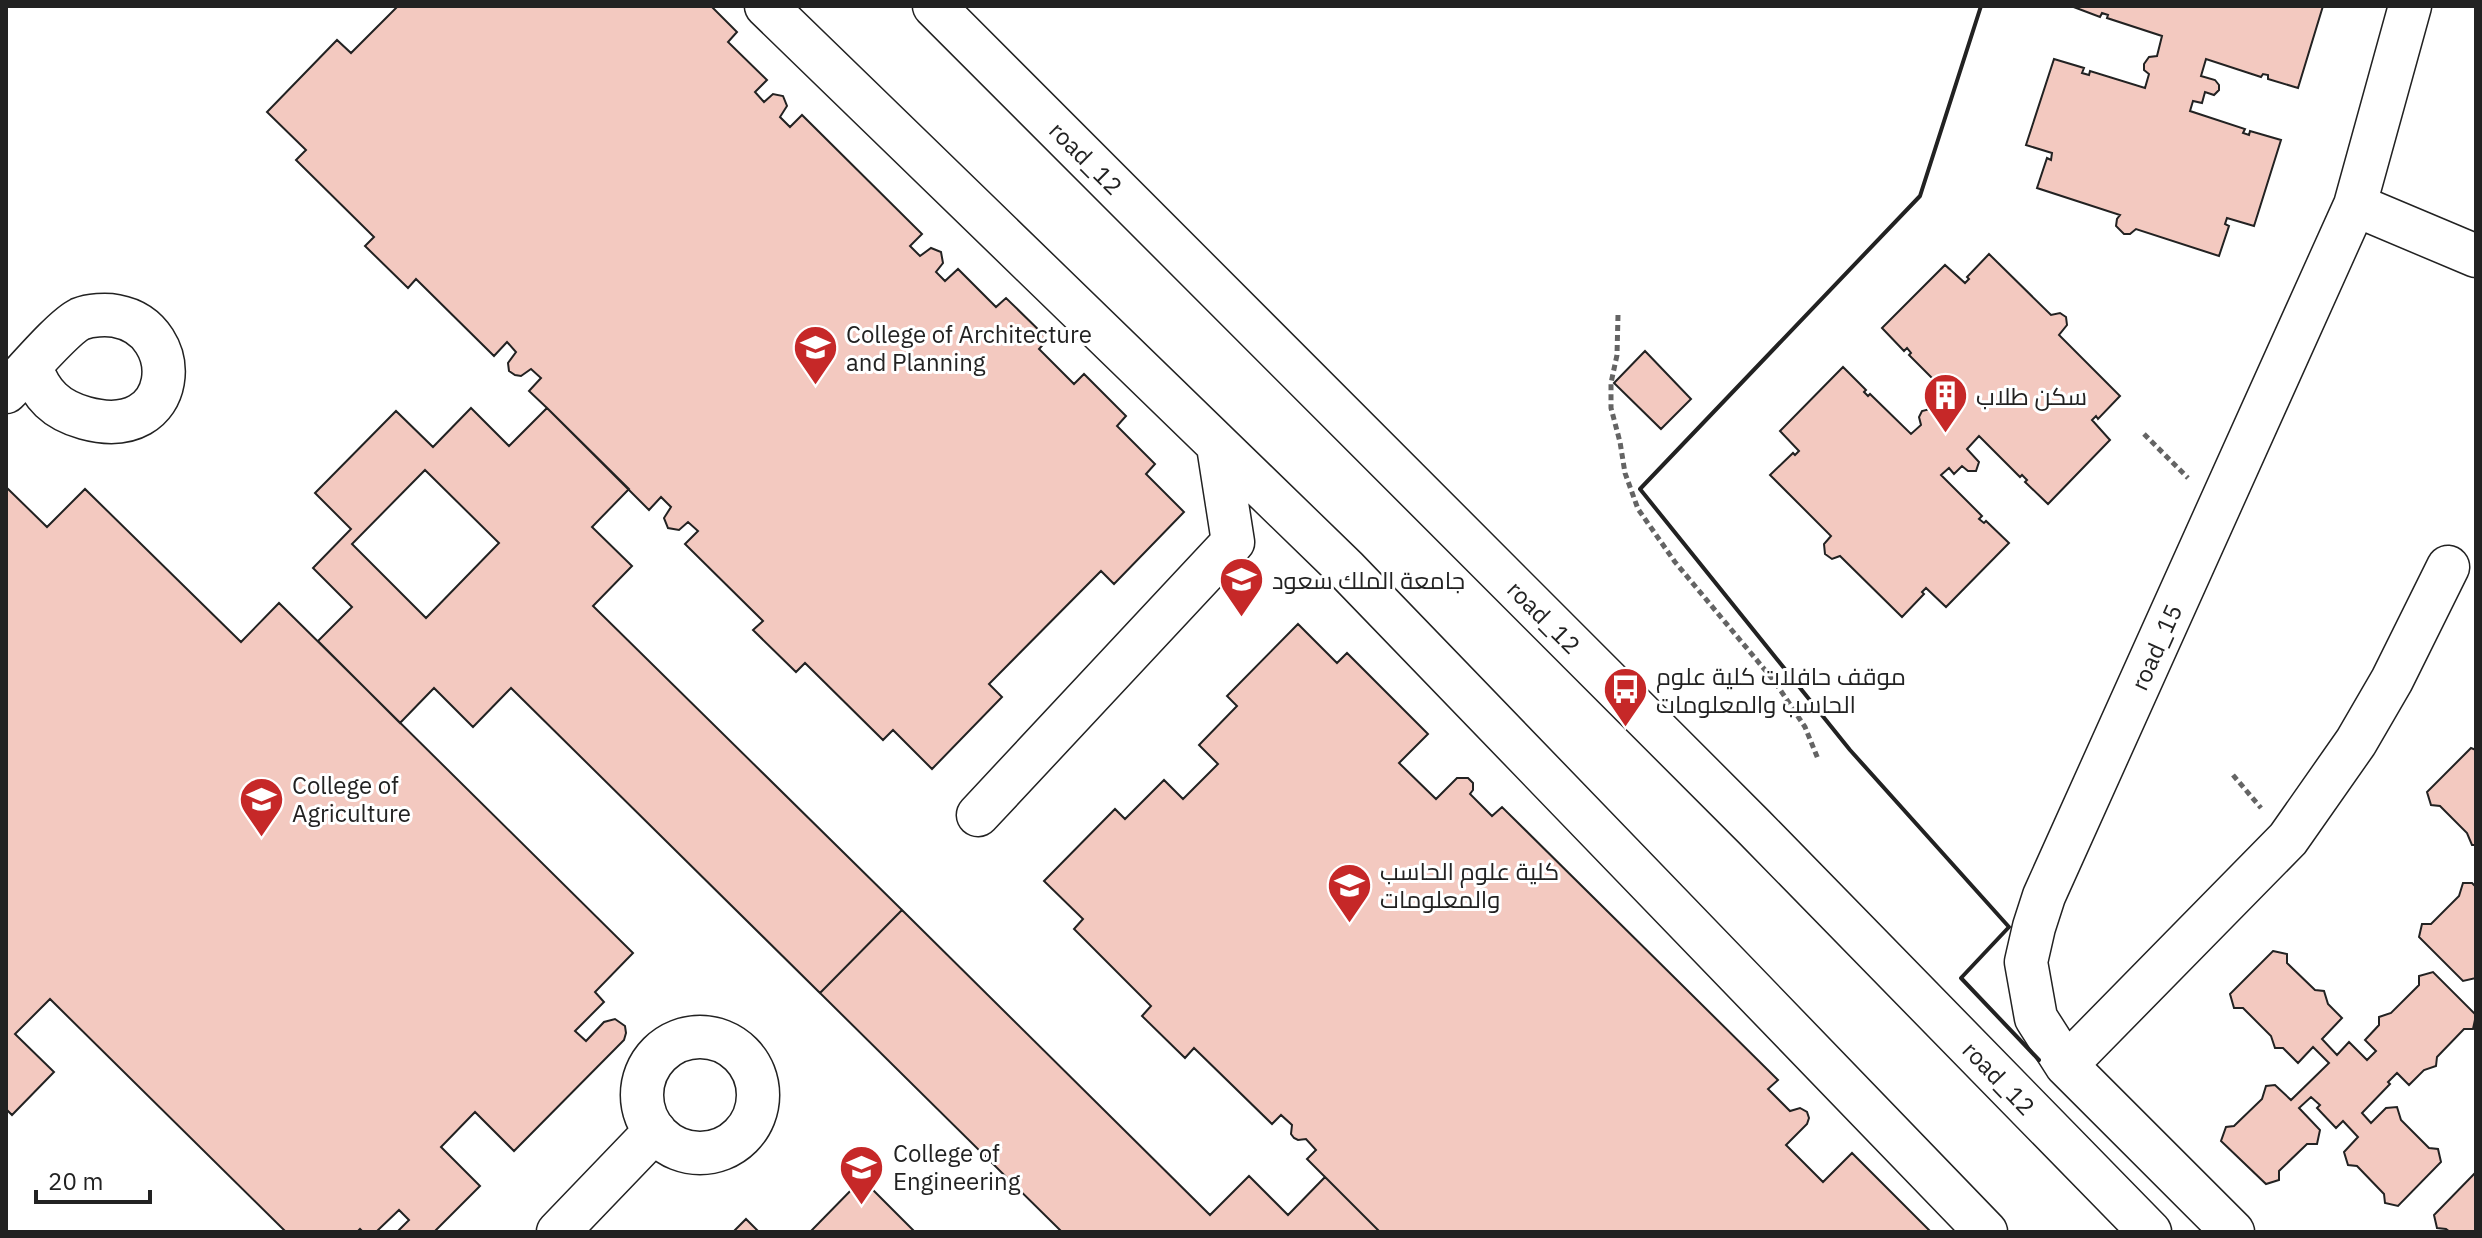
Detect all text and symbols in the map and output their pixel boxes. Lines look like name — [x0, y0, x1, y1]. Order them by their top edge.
street label: road_12 — [1042, 114, 1130, 202]
place label: College of Architecture and Planning — [846, 318, 1092, 378]
school or university icon: College of Architecture and Planning — [791, 324, 839, 387]
building icon: سكن طلاب — [1921, 372, 1969, 435]
place label: سكن طلاب — [1976, 380, 2087, 412]
school or university icon: جامعة الملك سعود — [1217, 556, 1265, 619]
place label: جامعة الملك سعود — [1272, 564, 1465, 596]
street label: road_12 — [1500, 573, 1588, 661]
street label: road_15 — [2123, 599, 2189, 695]
place label: موقف حافلات كلية علوم الحاسب والمعلومات — [1656, 660, 1906, 720]
bus stop icon: موقف حافلات كلية علوم الحاسب والمعلومات — [1601, 666, 1649, 729]
place label: College of Agriculture — [292, 769, 411, 829]
school or university icon: College of Agriculture — [237, 775, 285, 838]
place label: كلية علوم الحاسب والمعلومات — [1380, 855, 1559, 915]
school or university icon: كلية علوم الحاسب والمعلومات — [1325, 861, 1373, 924]
street label: road_12 — [1956, 1034, 2042, 1122]
place label: College of Engineering — [893, 1137, 1021, 1197]
school or university icon: College of Engineering — [838, 1143, 886, 1206]
scale bar — [36, 1154, 150, 1204]
text: 20 m — [48, 1165, 103, 1197]

